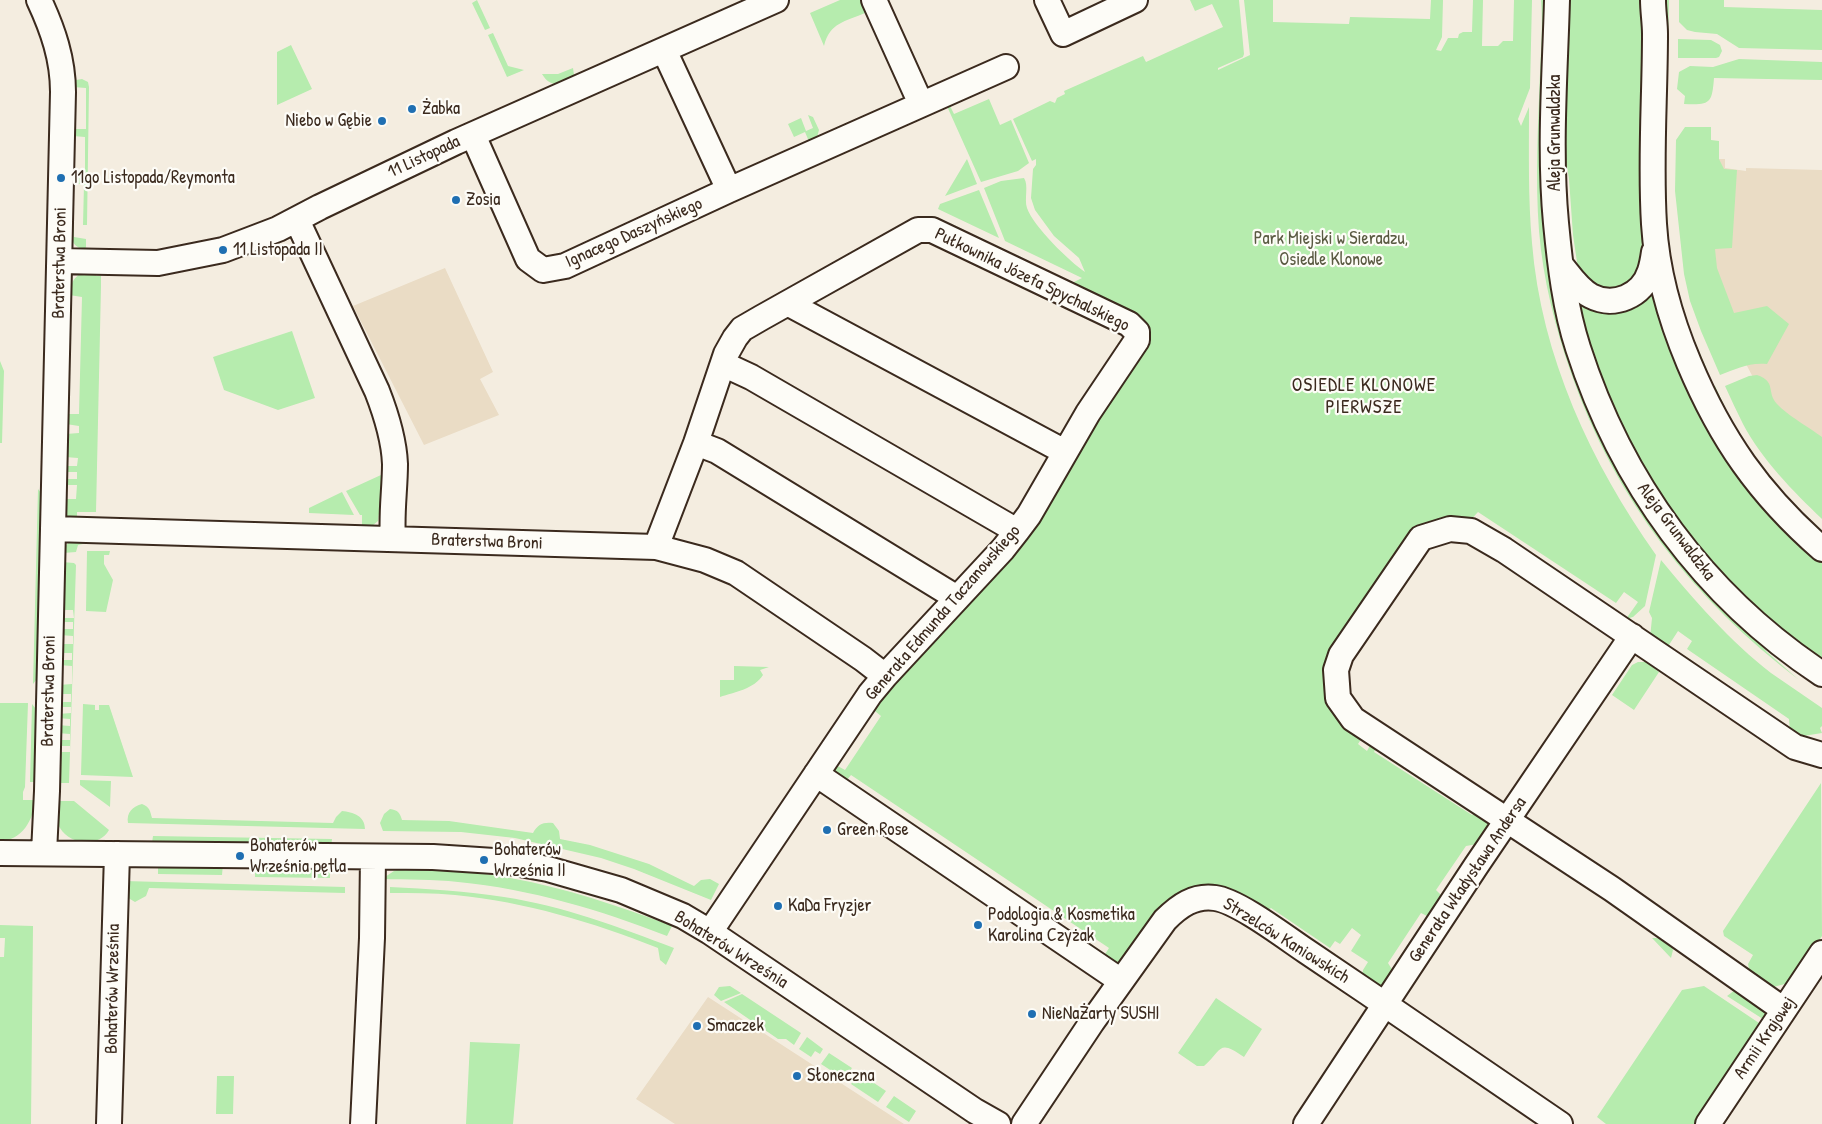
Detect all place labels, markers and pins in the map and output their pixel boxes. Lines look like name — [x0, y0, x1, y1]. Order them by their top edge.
place label: Żabka — [422, 98, 460, 120]
marker: Żabka — [406, 103, 418, 115]
place label: Niebo w Gębie — [286, 110, 372, 132]
marker: Niebo w Gębie — [376, 115, 388, 127]
place label: 11go Listopada/Reymonta — [71, 167, 235, 189]
marker: 11go Listopada/Reymonta — [55, 172, 67, 184]
place label: Zosia — [466, 189, 500, 211]
marker: Zosia — [450, 194, 462, 206]
place label: 11 Listopada II — [233, 239, 323, 261]
marker: 11 Listopada II — [217, 244, 229, 256]
place label: Green Rose — [837, 819, 909, 841]
marker: Green Rose — [821, 824, 833, 836]
place label: Bohaterów Września pętla — [250, 835, 346, 878]
place label: Bohaterów Września II — [494, 839, 566, 882]
marker: Bohaterów Września pętla — [234, 850, 246, 862]
marker: Bohaterów Września II — [478, 854, 490, 866]
place label: KaDa Fryzjer — [788, 895, 872, 917]
marker: KaDa Fryzjer — [772, 900, 784, 912]
place label: Podologia & Kosmetika Karolina Czyżak — [988, 904, 1135, 946]
marker: Podologia & Kosmetika Karolina Czyżak — [972, 919, 984, 931]
place label: NieNaŻarty SUSHI — [1042, 1003, 1160, 1025]
marker: NieNaŻarty SUSHI — [1026, 1008, 1038, 1020]
place label: Smaczek — [707, 1015, 764, 1037]
marker: Smaczek — [691, 1020, 703, 1032]
place label: Słoneczna — [807, 1065, 875, 1087]
marker: Słoneczna — [791, 1070, 803, 1082]

